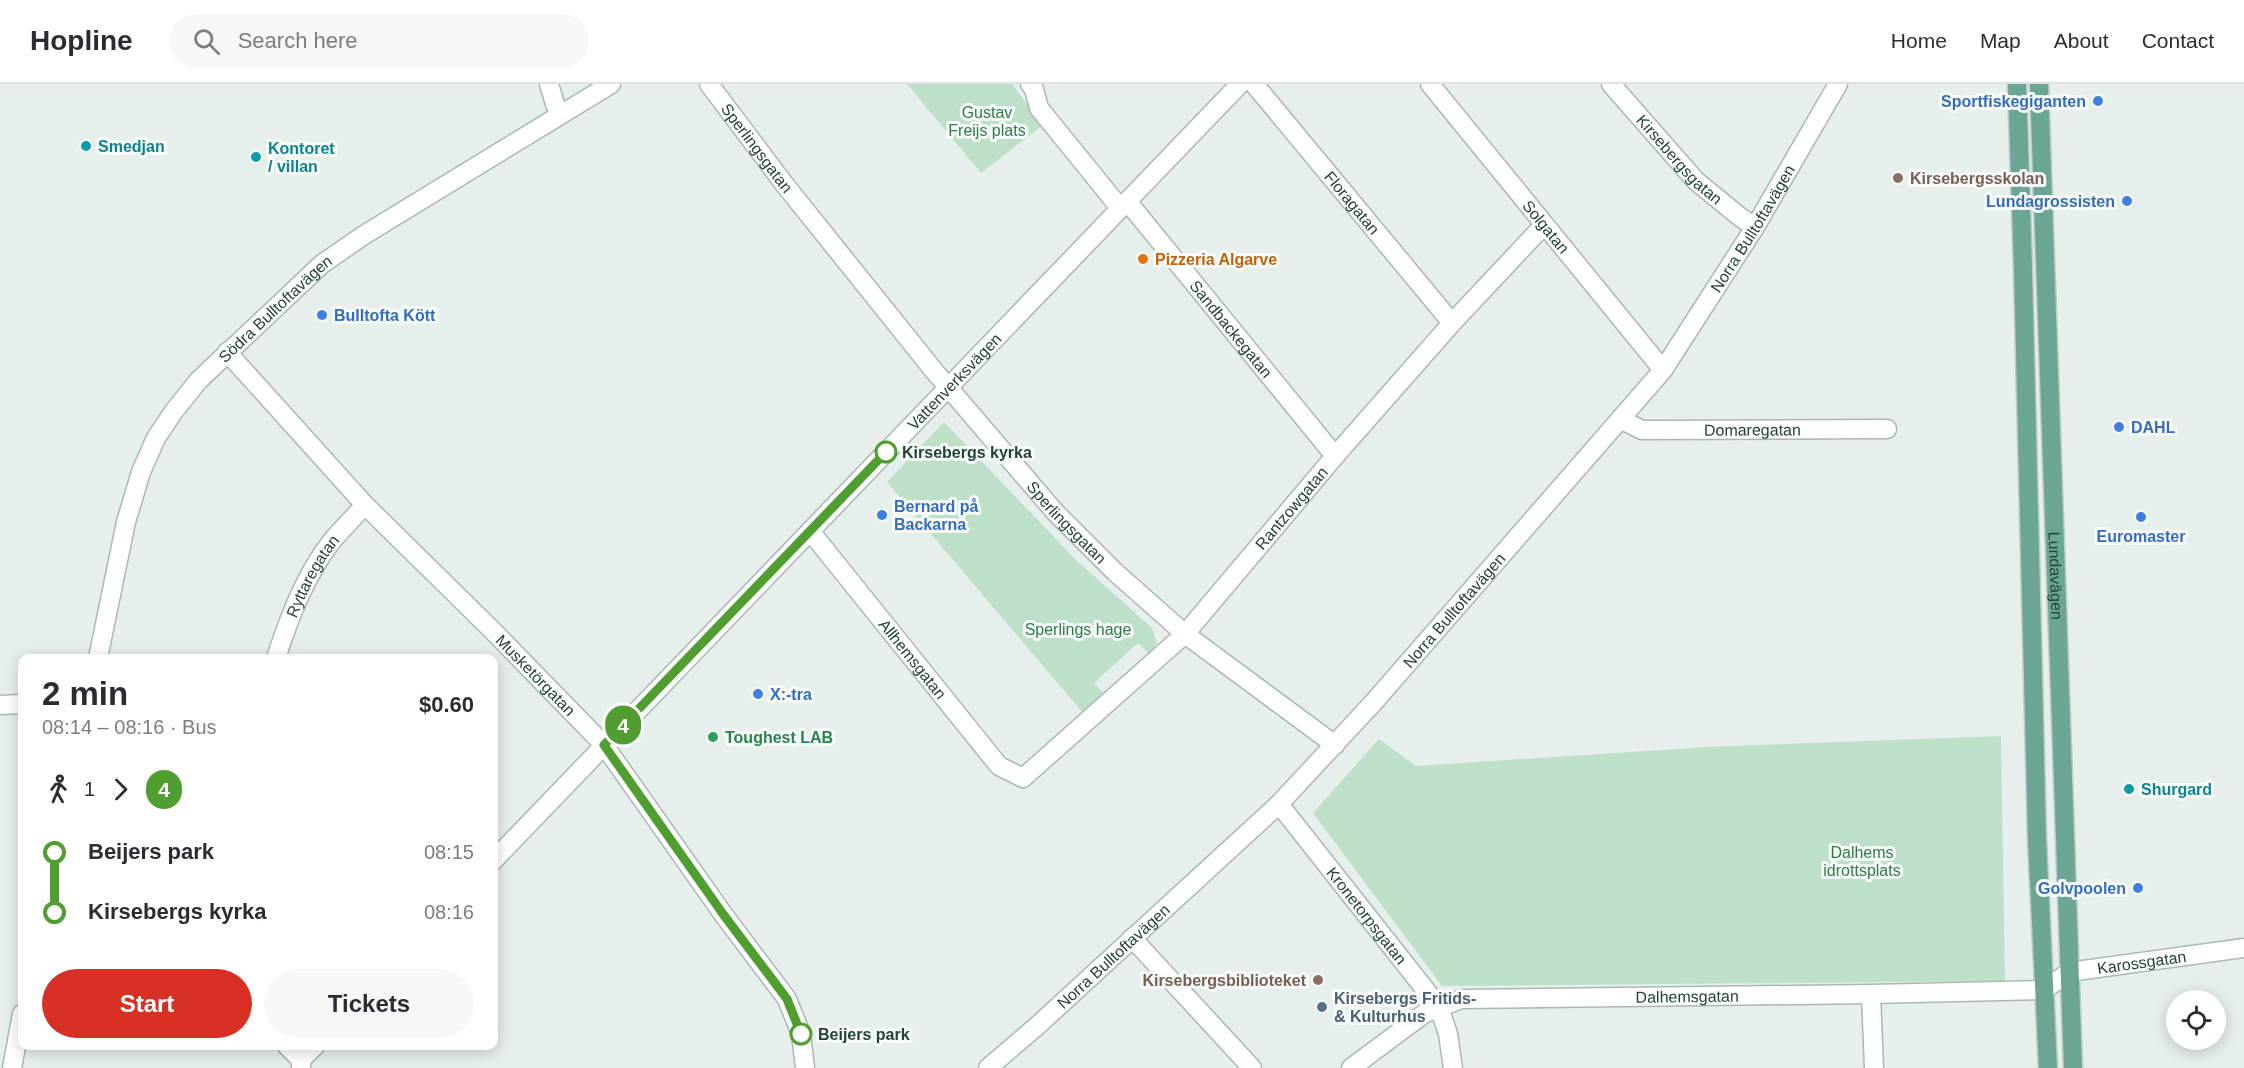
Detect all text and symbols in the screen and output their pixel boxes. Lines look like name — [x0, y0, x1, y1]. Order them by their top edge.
search box — [169, 14, 589, 68]
text: Hopline — [30, 25, 133, 56]
icon: search — [190, 25, 223, 58]
text: Search here — [238, 28, 358, 53]
text: Home — [1891, 29, 1947, 52]
text: Map — [1980, 29, 2021, 52]
text: About — [2054, 29, 2109, 52]
text: Contact — [2142, 29, 2214, 52]
place label: Sportfiskegiganten — [1941, 93, 2086, 110]
marker: Sportfiskegiganten — [2091, 94, 2105, 108]
street label: Sperlingsgatan — [718, 100, 796, 196]
park label: Gustav Freijs plats — [948, 104, 1026, 139]
street label: Kirsebergsgatan — [1633, 111, 1726, 207]
place label: Smedjan — [98, 138, 165, 155]
marker: Smedjan — [79, 139, 93, 153]
place label: Kontoret / villan — [268, 140, 335, 175]
marker: Kontoret / villan — [249, 150, 263, 164]
street label: Norra Bulltoftavägen — [1707, 162, 1798, 295]
street label: Floragatan — [1321, 168, 1383, 237]
place label: Kirsebergsskolan — [1910, 170, 2044, 187]
marker: Kirsebergsskolan — [1891, 171, 1905, 185]
place label: Lundagrossisten — [1986, 193, 2115, 210]
marker: Lundagrossisten — [2120, 194, 2134, 208]
street label: Solgatan — [1520, 197, 1573, 257]
street label: Södra Bulltoftavägen — [215, 251, 335, 365]
place label: Pizzeria Algarve — [1155, 251, 1277, 268]
marker: Pizzeria Algarve — [1136, 252, 1150, 266]
street label: Sandbackegatan — [1187, 277, 1276, 381]
place label: Bulltofta Kött — [334, 307, 436, 324]
marker: Bulltofta Kött — [315, 308, 329, 322]
street label: Vattenverksvägen — [904, 330, 1004, 433]
place label: DAHL — [2131, 419, 2176, 436]
marker: DAHL — [2112, 420, 2126, 434]
street label: Domaregatan — [1704, 421, 1801, 438]
marker: Kirsebergs kyrka — [875, 441, 897, 463]
place label: Kirsebergs kyrka — [902, 444, 1032, 461]
street label: Rantzowgatan — [1252, 463, 1331, 553]
street label: Sperlingsgatan — [1024, 478, 1110, 567]
place label: Bernard på Backarna — [894, 498, 979, 533]
marker: Bernard på Backarna — [875, 508, 889, 522]
marker: Euromaster — [2134, 510, 2148, 524]
place label: Euromaster — [2097, 528, 2185, 545]
street label: Ryttaregatan — [283, 531, 342, 620]
street label: Lundavägen — [2046, 531, 2066, 620]
street label: Norra Bulltoftavägen — [1399, 550, 1508, 671]
street label: Allhemsgatan — [876, 616, 950, 702]
park label: Sperlings hage — [1025, 621, 1131, 638]
street label: Musketörgatan — [493, 631, 579, 719]
text: 2 min — [42, 675, 128, 712]
place label: X:-tra — [770, 686, 812, 703]
marker: X:-tra — [751, 687, 765, 701]
text: $0.60 — [419, 692, 474, 717]
line badge: 4 — [604, 706, 642, 744]
text: 4 — [617, 714, 629, 737]
text: 08:14 – 08:16 · Bus — [42, 716, 217, 738]
place label: Toughest LAB — [725, 729, 833, 746]
marker: Toughest LAB — [706, 730, 720, 744]
icon: walk — [42, 773, 75, 806]
icon: forward — [104, 773, 137, 806]
text: 1 — [84, 778, 95, 800]
text: 4 — [158, 778, 170, 801]
place label: Shurgard — [2141, 781, 2212, 798]
marker: Shurgard — [2122, 782, 2136, 796]
text: Beijers park — [88, 839, 214, 864]
text: 08:15 — [424, 841, 474, 863]
park label: Dalhems idrottsplats — [1823, 844, 1901, 879]
street label: Kronetorpsgatan — [1324, 864, 1410, 967]
place label: Golvpoolen — [2038, 880, 2126, 897]
marker: Golvpoolen — [2131, 881, 2145, 895]
text: Kirsebergs kyrka — [88, 899, 267, 924]
street label: Norra Bulltoftavägen — [1054, 900, 1173, 1012]
text: 08:16 — [424, 901, 474, 923]
street label: Karossgatan — [2096, 948, 2187, 977]
button: Start — [42, 969, 252, 1038]
button: Tickets — [264, 969, 474, 1038]
place label: Kirsebergsbiblioteket — [1142, 972, 1307, 989]
marker: Kirsebergsbiblioteket — [1311, 973, 1325, 987]
street label: Dalhemsgatan — [1635, 987, 1739, 1005]
place label: Kirsebergs Fritids- & Kulturhus — [1334, 990, 1476, 1025]
map controls — [2166, 990, 2226, 1050]
button: locate — [2166, 990, 2226, 1050]
marker: Kirsebergs Fritids- & Kulturhus — [1315, 1000, 1329, 1014]
marker: Beijers park — [790, 1023, 812, 1045]
place label: Beijers park — [818, 1026, 910, 1043]

